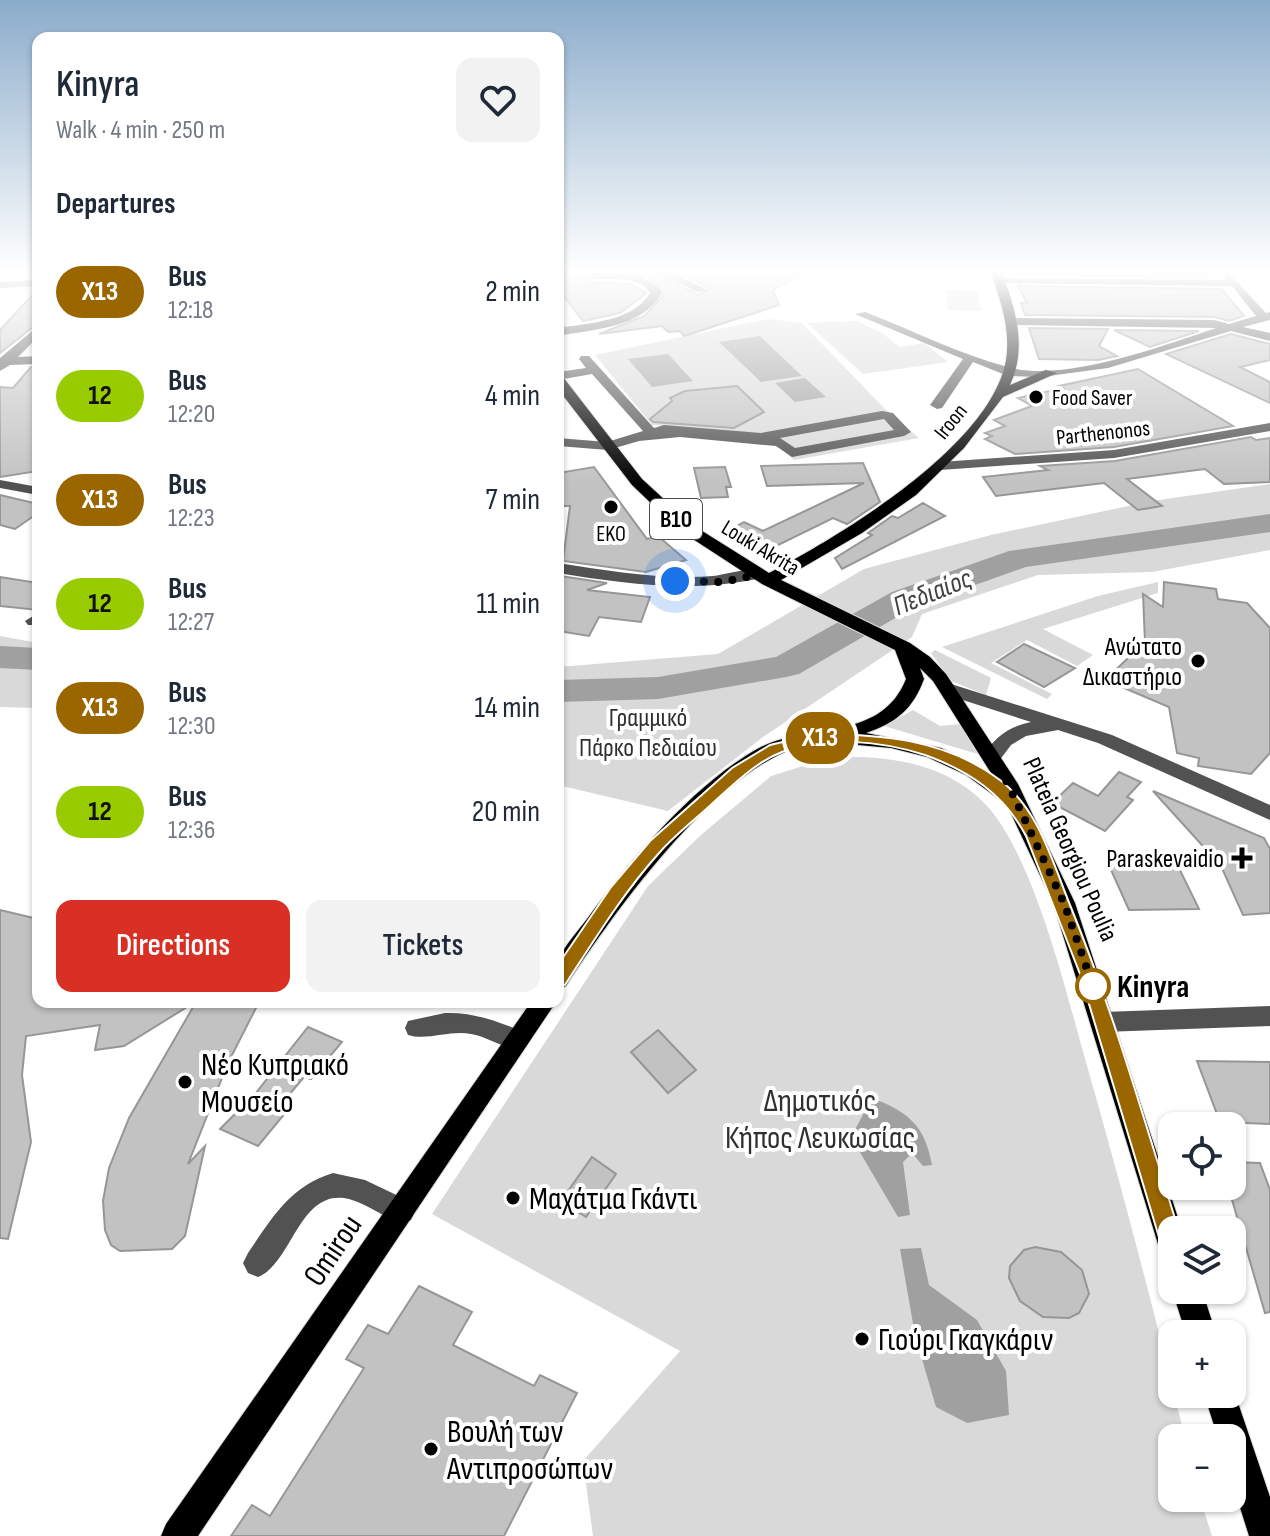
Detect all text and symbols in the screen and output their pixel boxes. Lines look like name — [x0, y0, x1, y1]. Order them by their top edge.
button: heart — [456, 58, 540, 142]
text: Kinyra — [56, 62, 139, 107]
text: Walk · 4 min · 250 m — [56, 115, 225, 146]
text: Departures — [56, 186, 176, 222]
text: Bus — [168, 259, 207, 295]
text: 2 min — [485, 274, 540, 310]
text: X13 — [82, 275, 118, 308]
text: 12:18 — [168, 295, 214, 326]
text: Bus — [168, 363, 207, 399]
text: 4 min — [485, 378, 540, 414]
text: 12 — [88, 379, 112, 412]
place label: Food Saver — [1052, 385, 1132, 412]
marker: Food Saver — [1027, 388, 1045, 406]
text: 12:20 — [168, 399, 215, 430]
street label: Iroon — [929, 399, 974, 445]
street label: Parthenonos — [1055, 415, 1151, 452]
text: Bus — [168, 467, 207, 503]
text: 7 min — [486, 482, 540, 518]
text: X13 — [82, 483, 118, 516]
marker: EKO — [602, 498, 620, 516]
road number: B10 — [650, 499, 702, 539]
text: 12:23 — [168, 503, 215, 534]
street label: Louki Akrita — [716, 515, 804, 582]
place label: EKO — [596, 521, 626, 548]
your location — [655, 561, 695, 601]
water label: Πεδιαίος — [888, 562, 977, 623]
text: Bus — [168, 571, 207, 607]
text: 11 min — [477, 586, 540, 622]
text: 12 — [88, 587, 112, 620]
text: 12:27 — [168, 607, 214, 638]
place label: Ανώτατο Δικαστήριο — [1083, 632, 1182, 693]
marker: Ανώτατο Δικαστήριο — [1189, 652, 1207, 670]
text: Bus — [168, 675, 207, 711]
text: 14 min — [475, 690, 540, 726]
text: X13 — [82, 691, 118, 724]
park label: Γραμμικό Πάρκο Πεδιαίου — [579, 703, 717, 764]
text: 12:30 — [168, 711, 216, 742]
line badge: X13 — [774, 712, 866, 764]
text: X13 — [802, 721, 838, 754]
street label: Plateia Georgiou Poulia — [1015, 753, 1124, 946]
text: Bus — [168, 779, 207, 815]
text: 20 min — [472, 794, 540, 830]
text: 12 — [88, 795, 112, 828]
text: 12:36 — [168, 815, 215, 846]
place label: Paraskevaidio — [1106, 844, 1224, 875]
marker: Paraskevaidio — [1231, 847, 1253, 869]
button: Directions — [56, 900, 290, 992]
button: Tickets — [306, 900, 540, 992]
place label: Kinyra — [1117, 968, 1189, 1007]
marker: Kinyra — [1076, 969, 1110, 1003]
place label: Νέο Κυπριακό Μουσείο — [201, 1046, 349, 1122]
marker: Νέο Κυπριακό Μουσείο — [176, 1073, 194, 1091]
park label: Δημοτικός Κήπος Λευκωσίας — [725, 1082, 915, 1158]
map controls — [1158, 1112, 1246, 1512]
button: locate — [1158, 1112, 1246, 1200]
place label: Μαχάτμα Γκάντι — [529, 1180, 697, 1219]
marker: Μαχάτμα Γκάντι — [504, 1189, 522, 1207]
street label: Omirou — [295, 1208, 371, 1294]
button: layers — [1158, 1216, 1246, 1304]
button: + — [1158, 1320, 1246, 1408]
place label: Γιούρι Γκαγκάριν — [878, 1321, 1053, 1360]
marker: Γιούρι Γκαγκάριν — [853, 1330, 871, 1348]
place label: Βουλή των Αντιπροσώπων — [446, 1413, 613, 1489]
button: − — [1158, 1424, 1246, 1512]
marker: Βουλή των Αντιπροσώπων — [422, 1440, 440, 1458]

